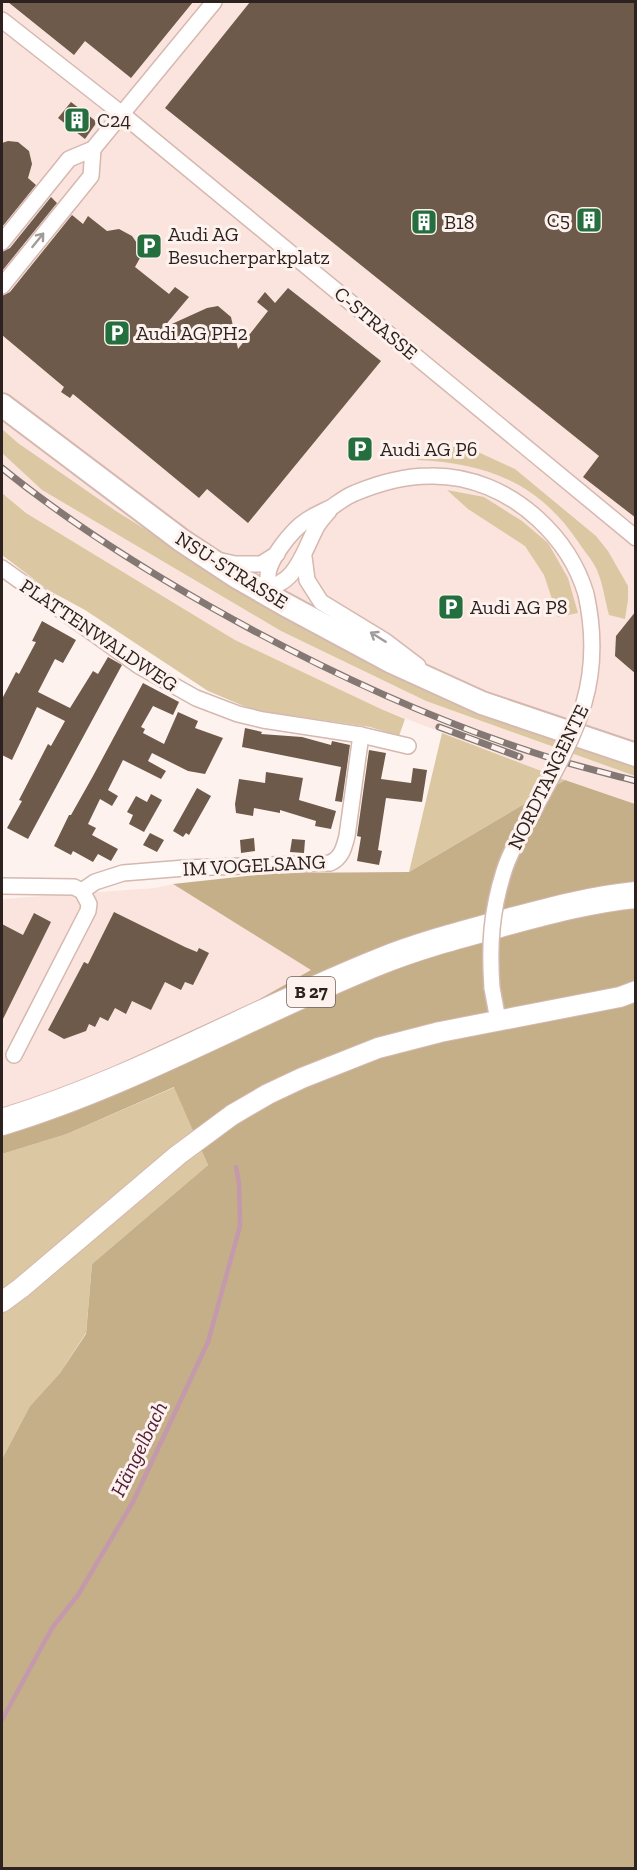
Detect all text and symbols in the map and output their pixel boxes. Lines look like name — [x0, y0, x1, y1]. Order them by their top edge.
building icon: C24 — [62, 105, 92, 135]
place label: C24 — [97, 108, 131, 132]
building icon: C5 — [574, 205, 604, 235]
building icon: B18 — [409, 207, 439, 237]
place label: C5 — [547, 208, 570, 232]
place label: B18 — [444, 210, 475, 234]
place label: Audi AG Besucherparkplatz — [168, 222, 330, 269]
parking icon: Audi AG Besucherparkplatz — [134, 231, 164, 261]
one-way arrow — [32, 233, 45, 249]
street label: C-STRASSE — [329, 281, 423, 365]
parking icon: Audi AG PH2 — [102, 318, 132, 348]
place label: Audi AG PH2 — [136, 321, 248, 345]
parking icon: Audi AG P6 — [345, 434, 375, 464]
place label: Audi AG P6 — [380, 437, 477, 461]
street label: NSU-STRASSE — [171, 526, 293, 614]
street label: PLATTENWALDWEG — [16, 573, 182, 697]
parking icon: Audi AG P8 — [436, 592, 466, 622]
place label: Audi AG P8 — [470, 595, 567, 619]
one-way arrow — [370, 630, 387, 642]
street label: NORDTANGENTE — [502, 700, 594, 854]
street label: IM VOGELSANG — [182, 849, 326, 881]
road number: B 27 — [287, 977, 335, 1007]
water label: Hängelbach — [105, 1397, 172, 1500]

